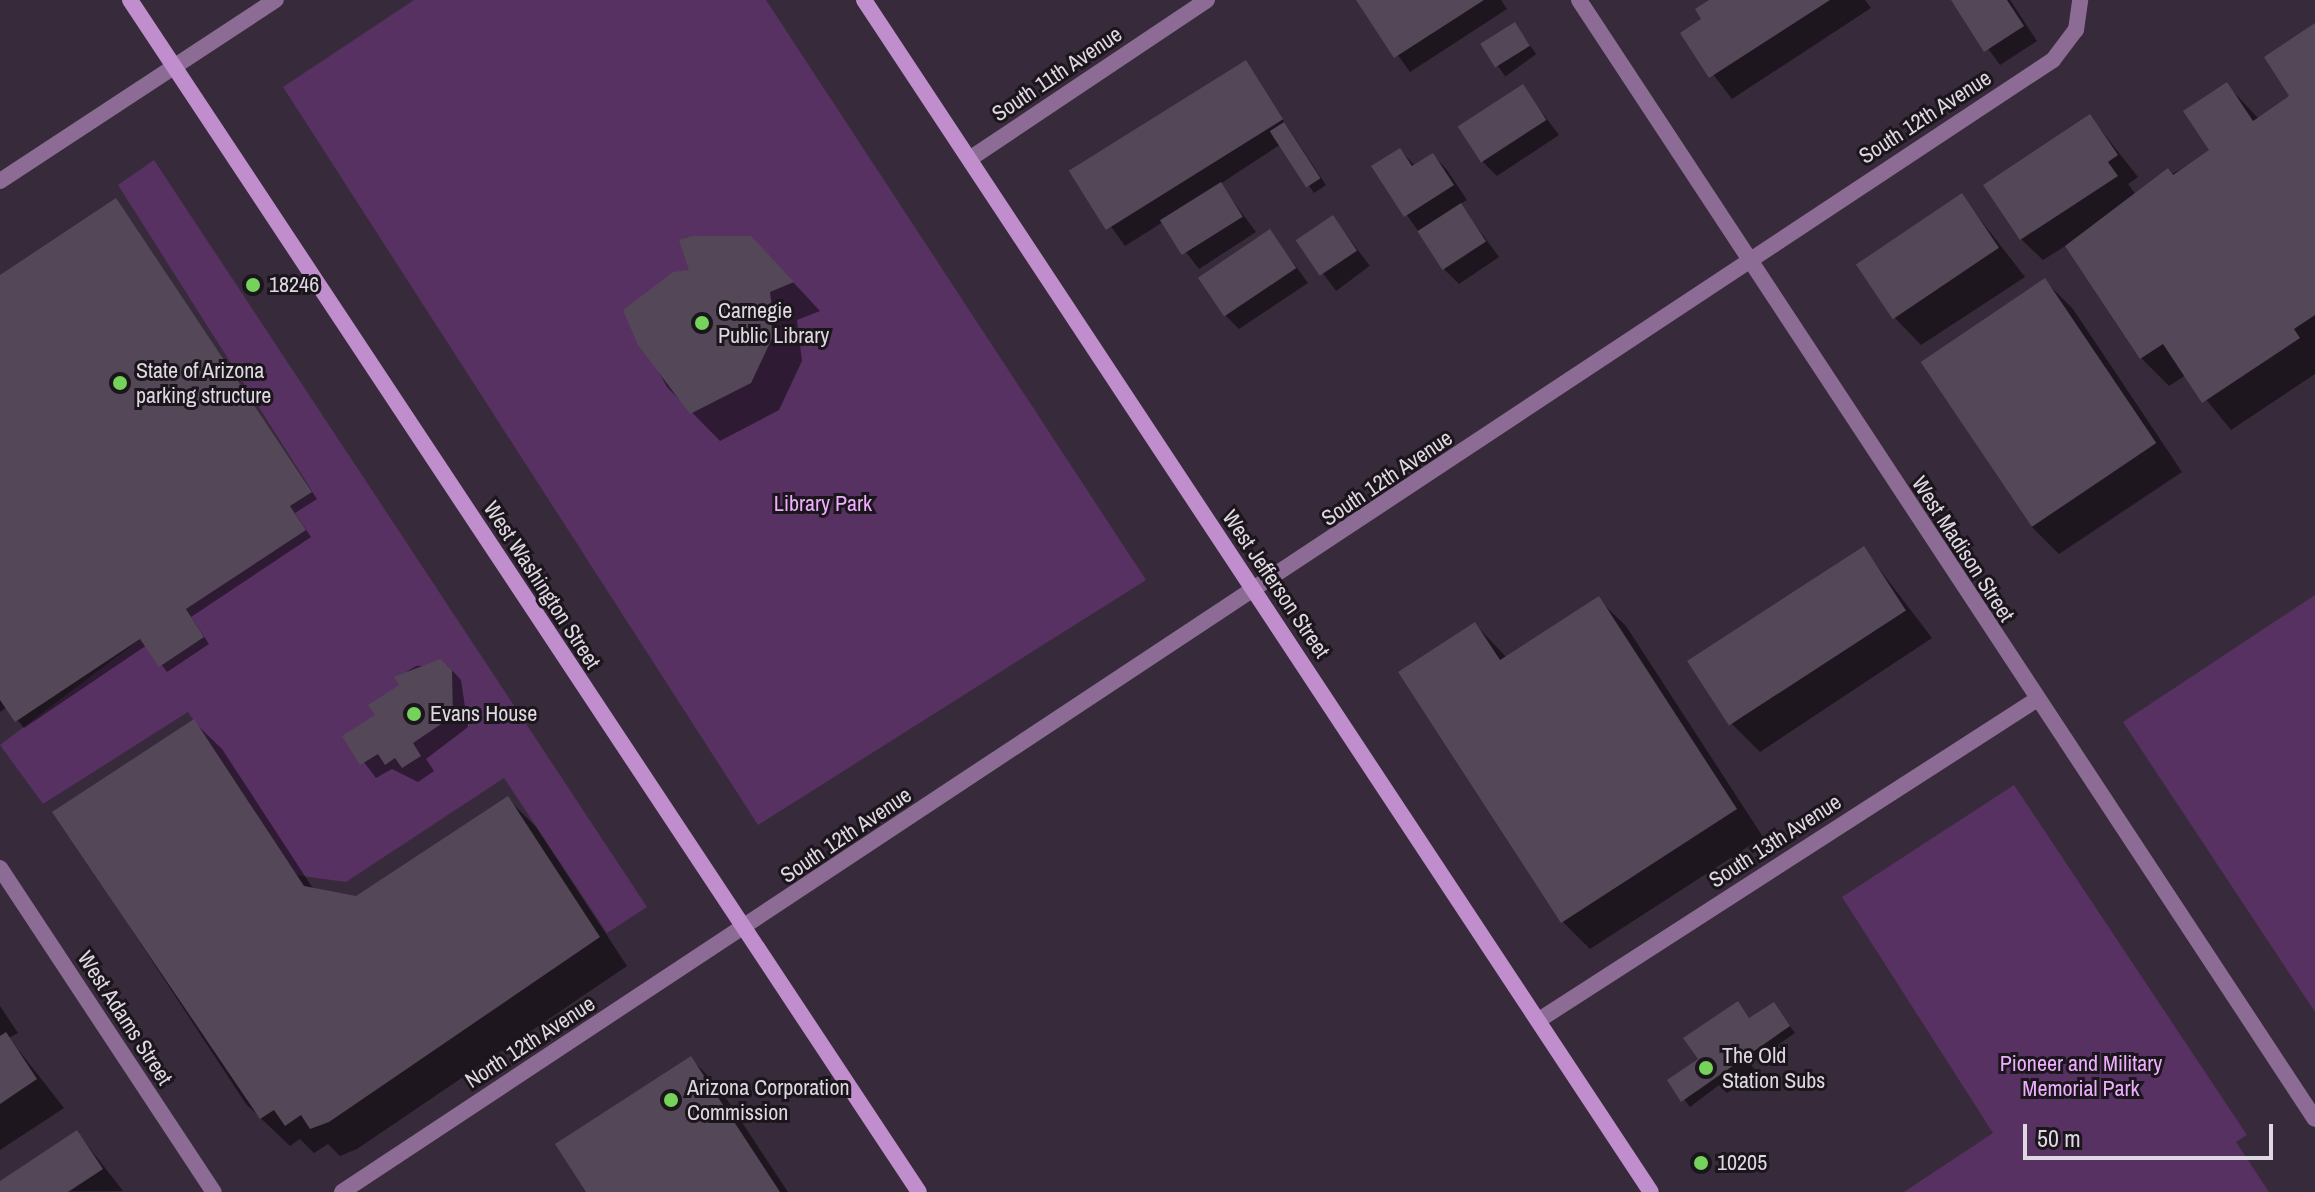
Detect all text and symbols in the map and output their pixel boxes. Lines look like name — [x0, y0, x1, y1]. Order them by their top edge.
street label: South 11th Avenue — [987, 21, 1127, 127]
street label: South 12th Avenue — [1854, 64, 1996, 170]
place label: 18246 — [269, 272, 319, 298]
marker: 18246 — [244, 276, 262, 294]
place label: Carnegie Public Library — [718, 297, 829, 348]
marker: Carnegie Public Library — [693, 314, 711, 332]
place label: State of Arizona parking structure — [136, 357, 271, 408]
marker: State of Arizona parking structure — [111, 374, 129, 392]
street label: South 12th Avenue — [1316, 424, 1458, 532]
street label: West Madison Street — [1906, 471, 2020, 627]
park label: Library Park — [774, 491, 872, 517]
street label: West Washington Street — [478, 496, 606, 674]
street label: West Jefferson Street — [1217, 505, 1335, 663]
place label: Evans House — [430, 701, 537, 727]
marker: Evans House — [405, 705, 423, 723]
street label: South 12th Avenue — [775, 781, 917, 889]
street label: South 13th Avenue — [1704, 788, 1846, 894]
street label: West Adams Street — [72, 946, 178, 1090]
street label: North 12th Avenue — [460, 990, 600, 1094]
place label: The Old Station Subs — [1722, 1042, 1825, 1094]
park label: Pioneer and Military Memorial Park — [2000, 1050, 2162, 1102]
marker: The Old Station Subs — [1697, 1059, 1715, 1077]
place label: Arizona Corporation Commission — [687, 1074, 849, 1126]
marker: Arizona Corporation Commission — [662, 1091, 680, 1109]
scale bar — [2027, 1108, 2277, 1158]
text: 50 m — [2037, 1122, 2081, 1154]
place label: 10205 — [1717, 1150, 1767, 1176]
marker: 10205 — [1692, 1154, 1710, 1172]

